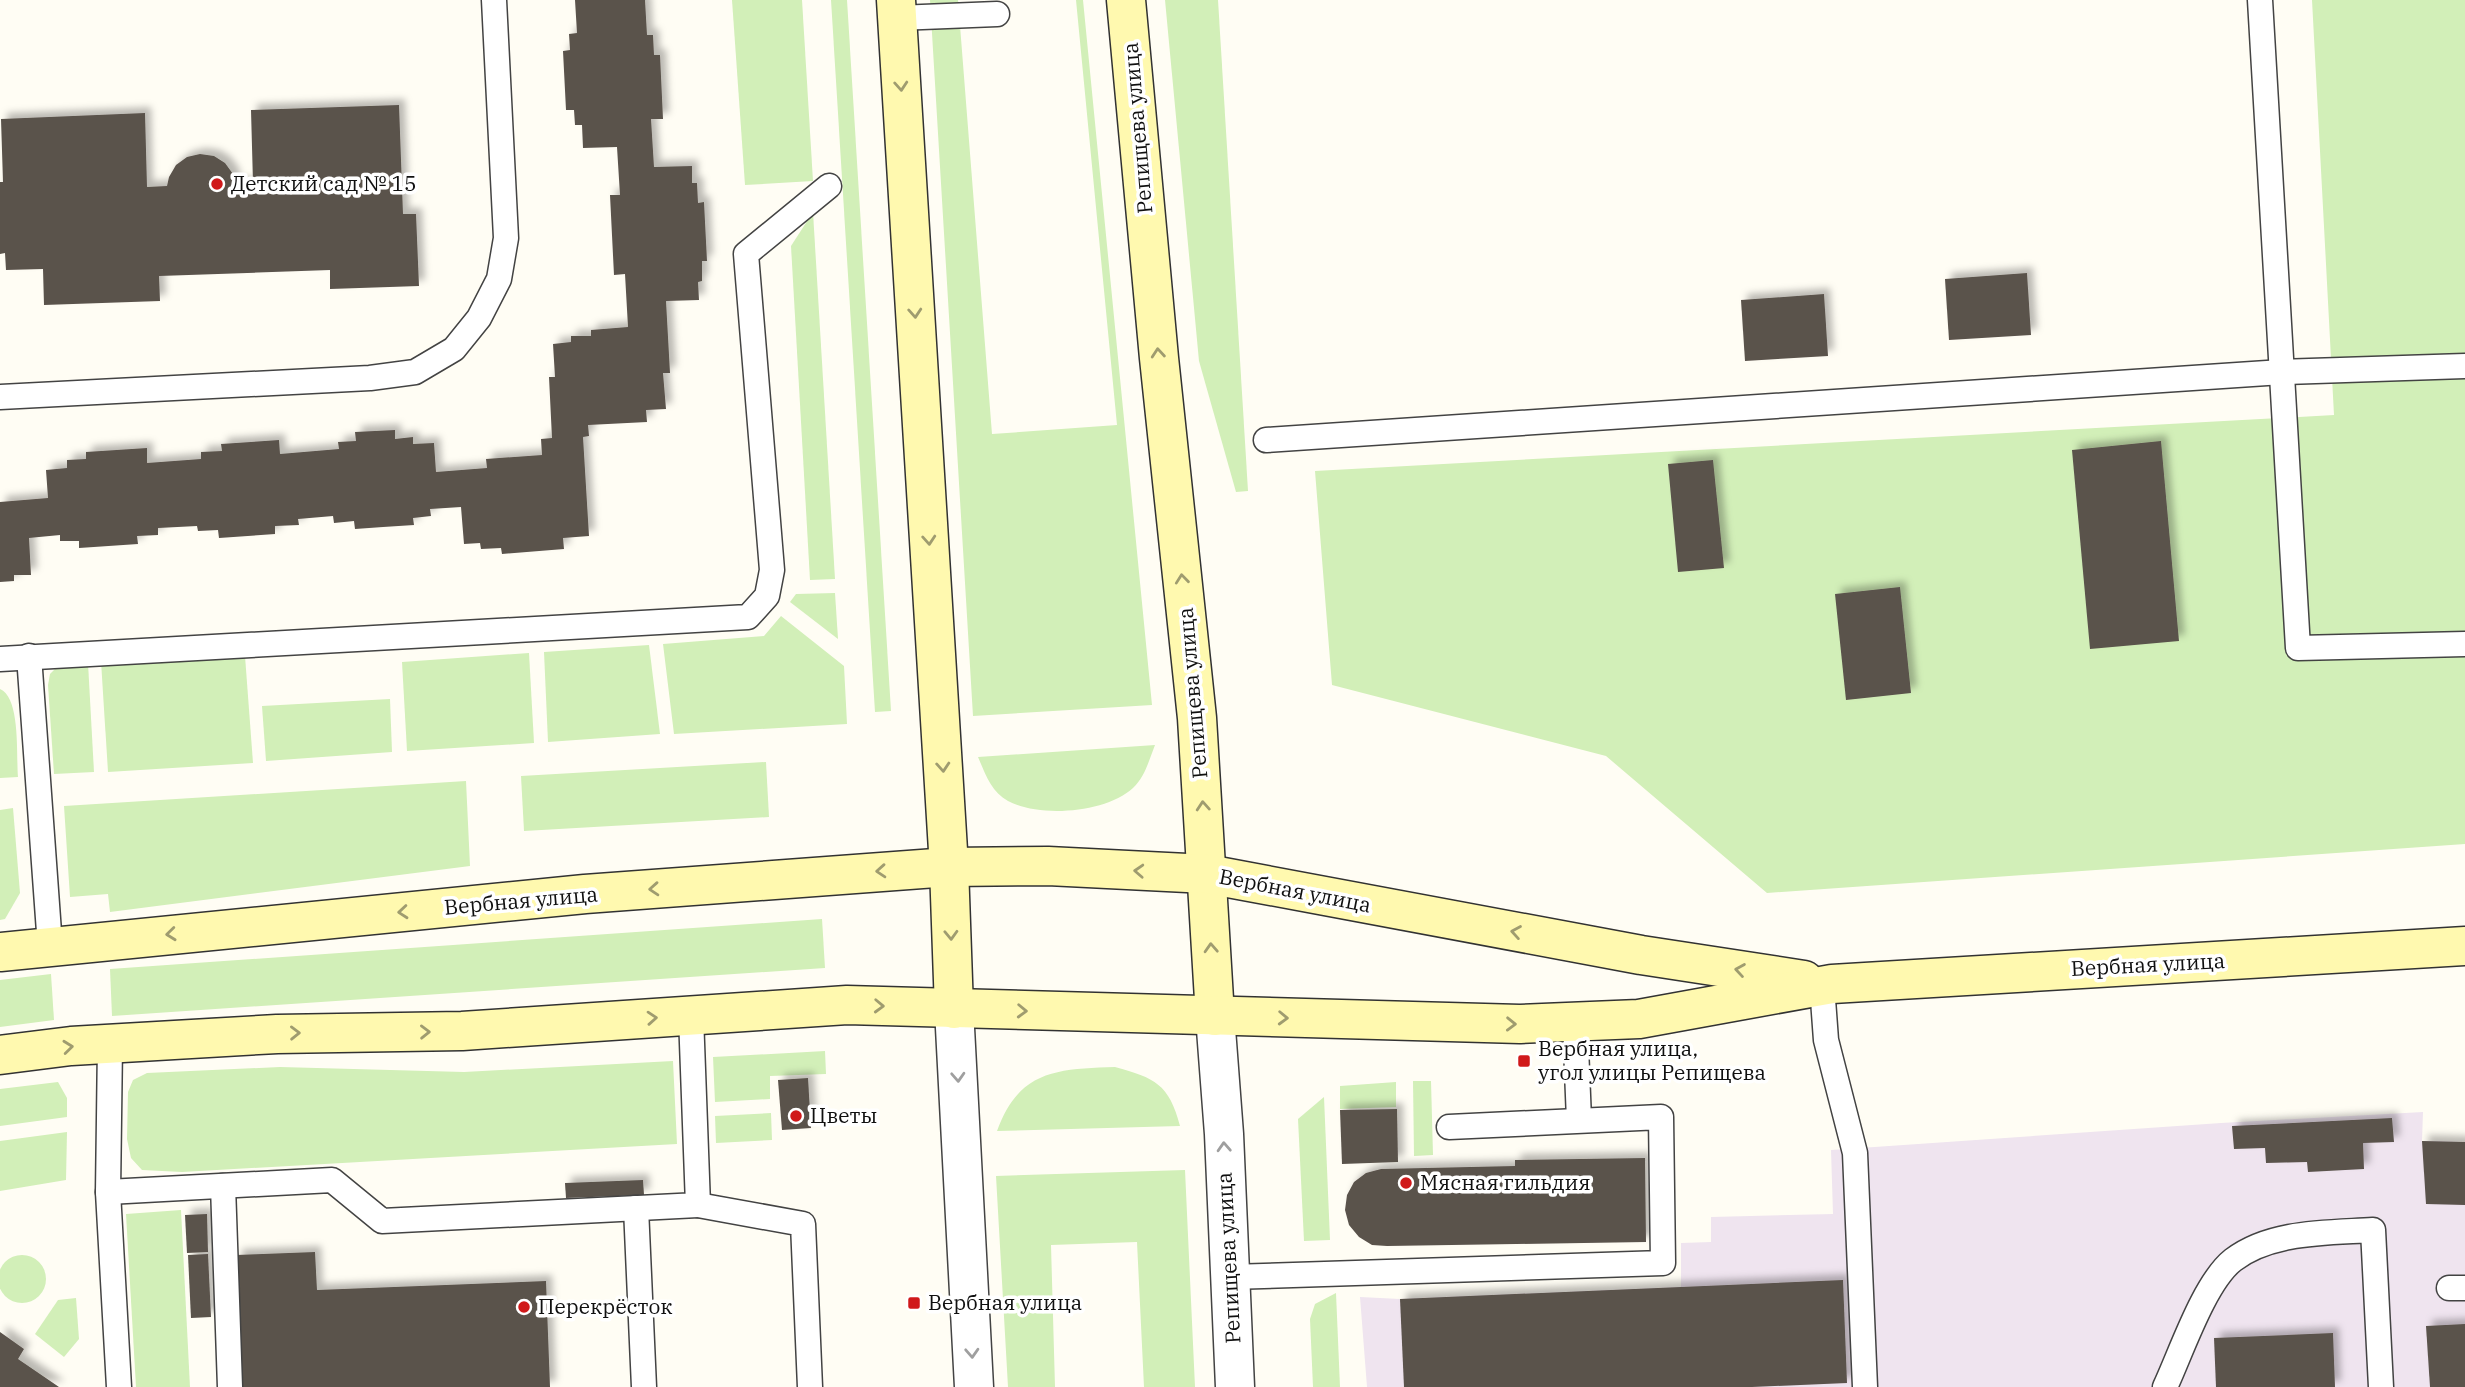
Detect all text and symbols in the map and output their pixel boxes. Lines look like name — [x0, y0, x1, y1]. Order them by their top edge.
street label: Репищева улица — [1116, 41, 1158, 215]
one-way arrow — [893, 81, 908, 92]
place label: Детский сад № 15 — [231, 169, 417, 197]
marker: Детский сад № 15 — [209, 176, 225, 192]
one-way arrow — [907, 308, 922, 319]
one-way arrow — [1151, 347, 1166, 358]
one-way arrow — [921, 535, 936, 546]
one-way arrow — [1175, 573, 1190, 585]
street label: Репищева улица — [1171, 606, 1213, 780]
one-way arrow — [935, 762, 950, 773]
one-way arrow — [1196, 800, 1211, 811]
street label: Вербная улица — [1217, 862, 1374, 918]
one-way arrow — [1133, 863, 1144, 878]
one-way arrow — [875, 864, 886, 879]
street label: Вербная улица — [443, 879, 599, 921]
one-way arrow — [648, 881, 659, 896]
one-way arrow — [397, 904, 408, 919]
one-way arrow — [1510, 925, 1522, 940]
one-way arrow — [166, 926, 177, 941]
one-way arrow — [944, 930, 959, 941]
one-way arrow — [1204, 942, 1219, 953]
street label: Вербная улица — [2070, 946, 2226, 982]
one-way arrow — [1734, 963, 1746, 978]
one-way arrow — [874, 998, 884, 1014]
one-way arrow — [1017, 1003, 1028, 1018]
one-way arrow — [646, 1011, 657, 1026]
one-way arrow — [1278, 1011, 1289, 1026]
one-way arrow — [1506, 1016, 1517, 1032]
one-way arrow — [419, 1024, 430, 1039]
one-way arrow — [290, 1026, 301, 1041]
place label: Вербная улица, угол улицы Репищева — [1538, 1034, 1766, 1086]
one-way arrow — [63, 1040, 74, 1055]
marker: Вербная улица, угол улицы Репищева — [1516, 1053, 1532, 1069]
one-way arrow — [950, 1072, 965, 1083]
place label: Цветы — [810, 1101, 877, 1129]
marker: Цветы — [788, 1108, 804, 1124]
one-way arrow — [1217, 1142, 1232, 1153]
place label: Мясная гильдия — [1420, 1168, 1591, 1196]
street label: Репищева улица — [1210, 1172, 1246, 1345]
marker: Мясная гильдия — [1398, 1175, 1414, 1191]
place label: Вербная улица — [928, 1288, 1082, 1316]
place label: Перекрёсток — [538, 1292, 672, 1320]
marker: Вербная улица — [906, 1295, 922, 1311]
marker: Перекрёсток — [516, 1299, 532, 1315]
one-way arrow — [964, 1348, 979, 1359]

